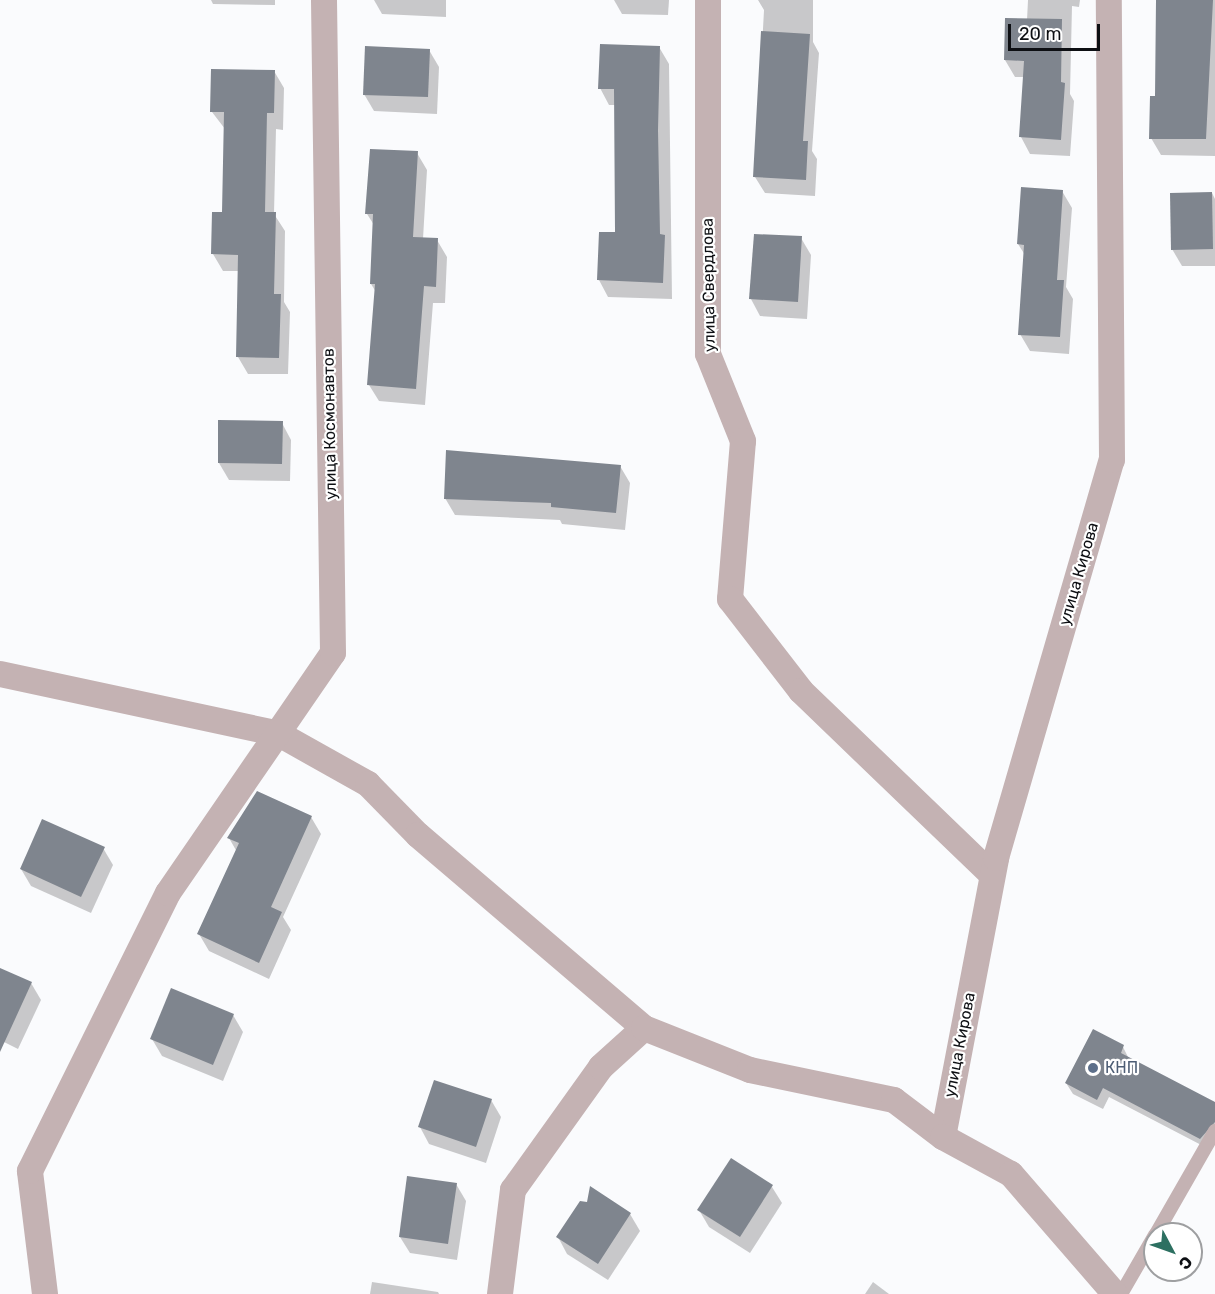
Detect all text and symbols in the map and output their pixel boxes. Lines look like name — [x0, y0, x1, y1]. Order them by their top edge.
scale bar — [1011, 12, 1102, 50]
text: 20 m — [1019, 23, 1061, 45]
street label: улица Свердлова — [698, 218, 720, 352]
street label: улица Космонавтов — [319, 348, 341, 500]
street label: улица Кирова — [1055, 520, 1103, 628]
street label: улица Кирова — [940, 991, 980, 1099]
place label: КНП — [1105, 1058, 1138, 1078]
marker: КНП — [1086, 1061, 1100, 1075]
north arrow — [1143, 1222, 1203, 1282]
text: С — [1175, 1252, 1196, 1273]

